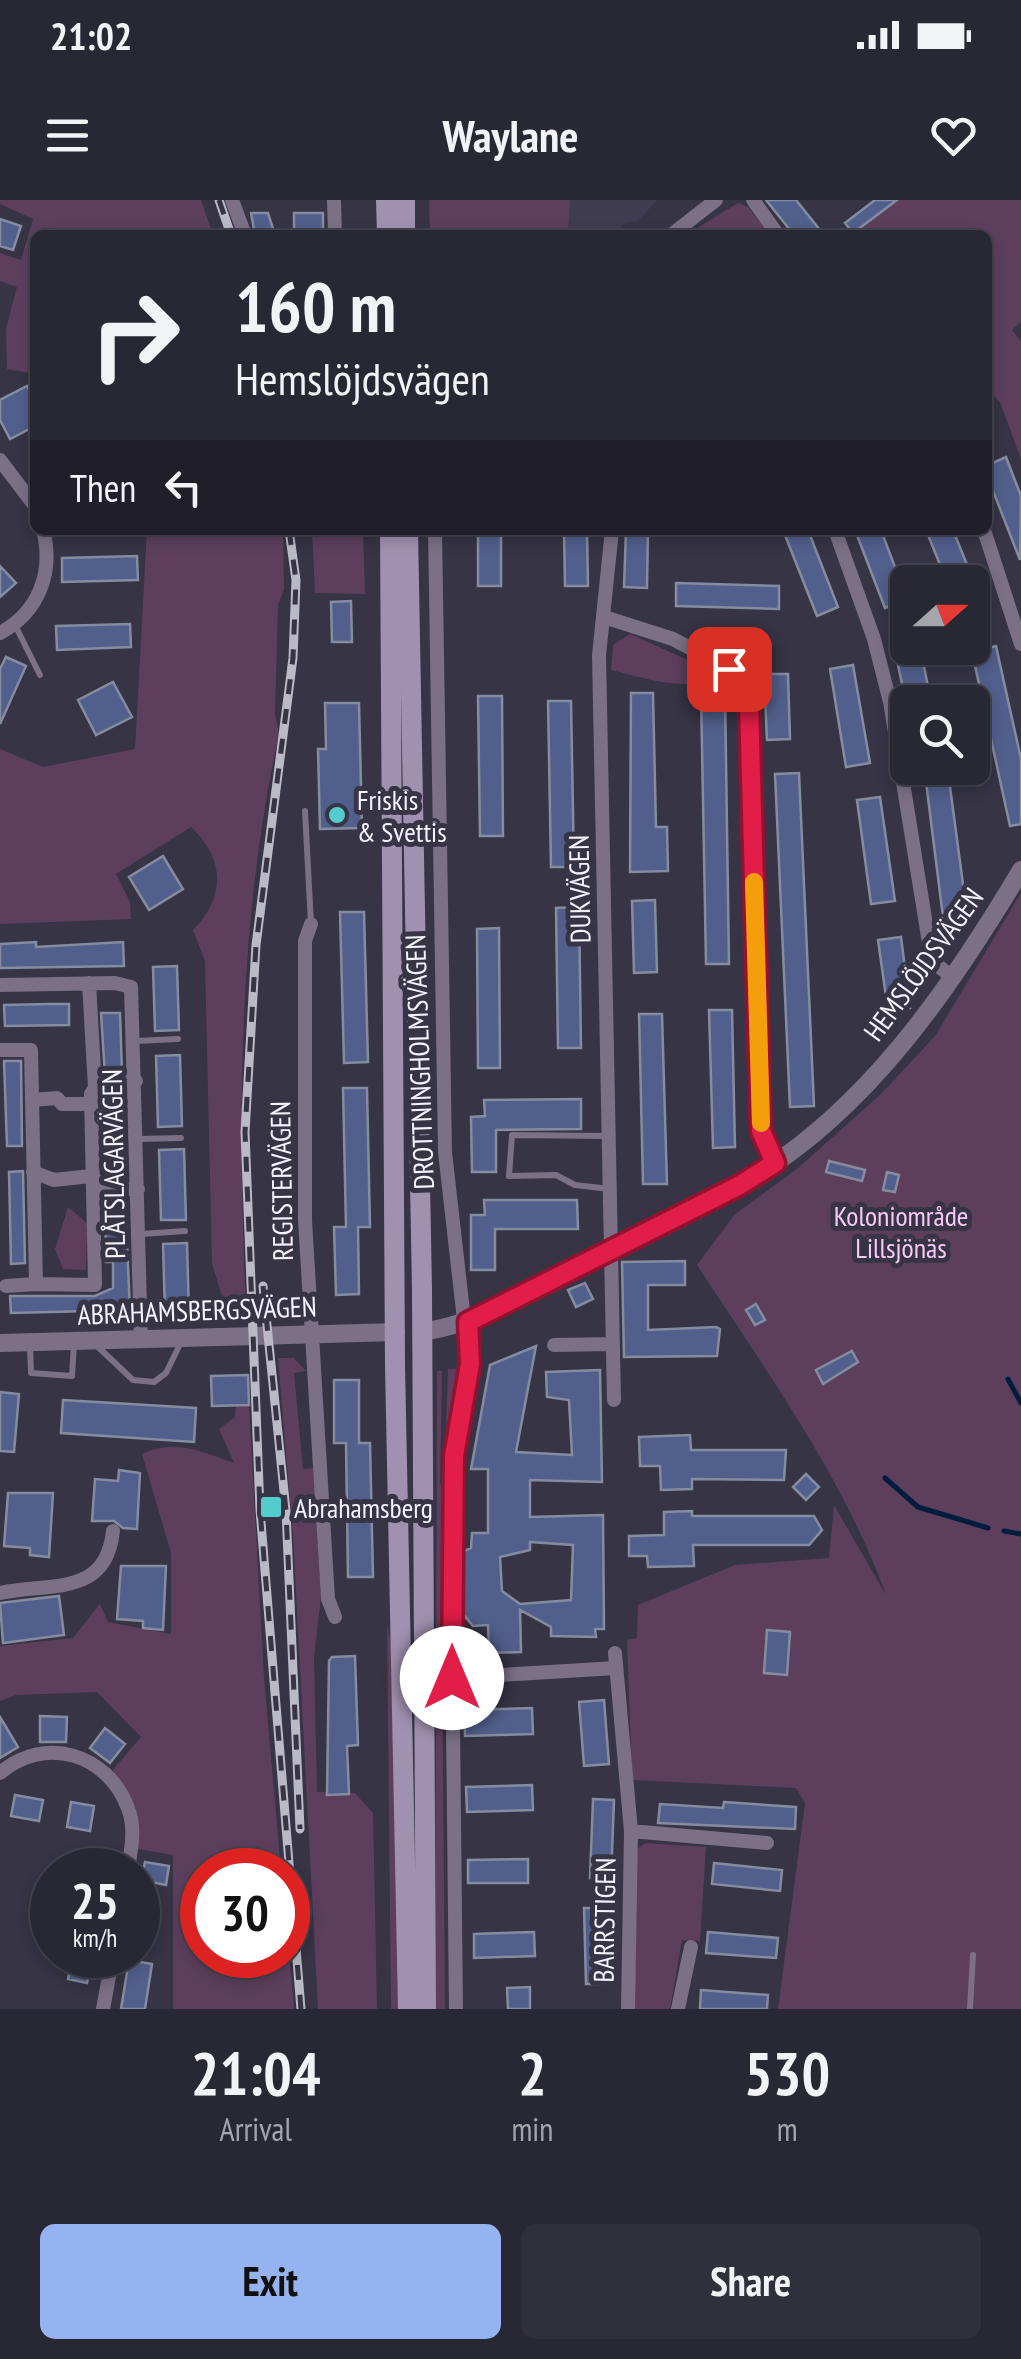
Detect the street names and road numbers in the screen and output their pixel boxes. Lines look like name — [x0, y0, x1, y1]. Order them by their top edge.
street label: DUKVÄGEN — [560, 835, 598, 943]
street label: HEMSLÖJDSVÄGEN — [855, 880, 991, 1048]
street label: DROTTNINGHOLMSVÄGEN — [396, 934, 442, 1190]
street label: PLÅTSLAGARVÄGEN — [93, 1069, 133, 1259]
street label: REGISTERVÄGEN — [261, 1101, 301, 1261]
street label: ABRAHAMSBERGSVÄGEN — [77, 1287, 317, 1333]
street label: BARRSTIGEN — [584, 1857, 624, 1983]

